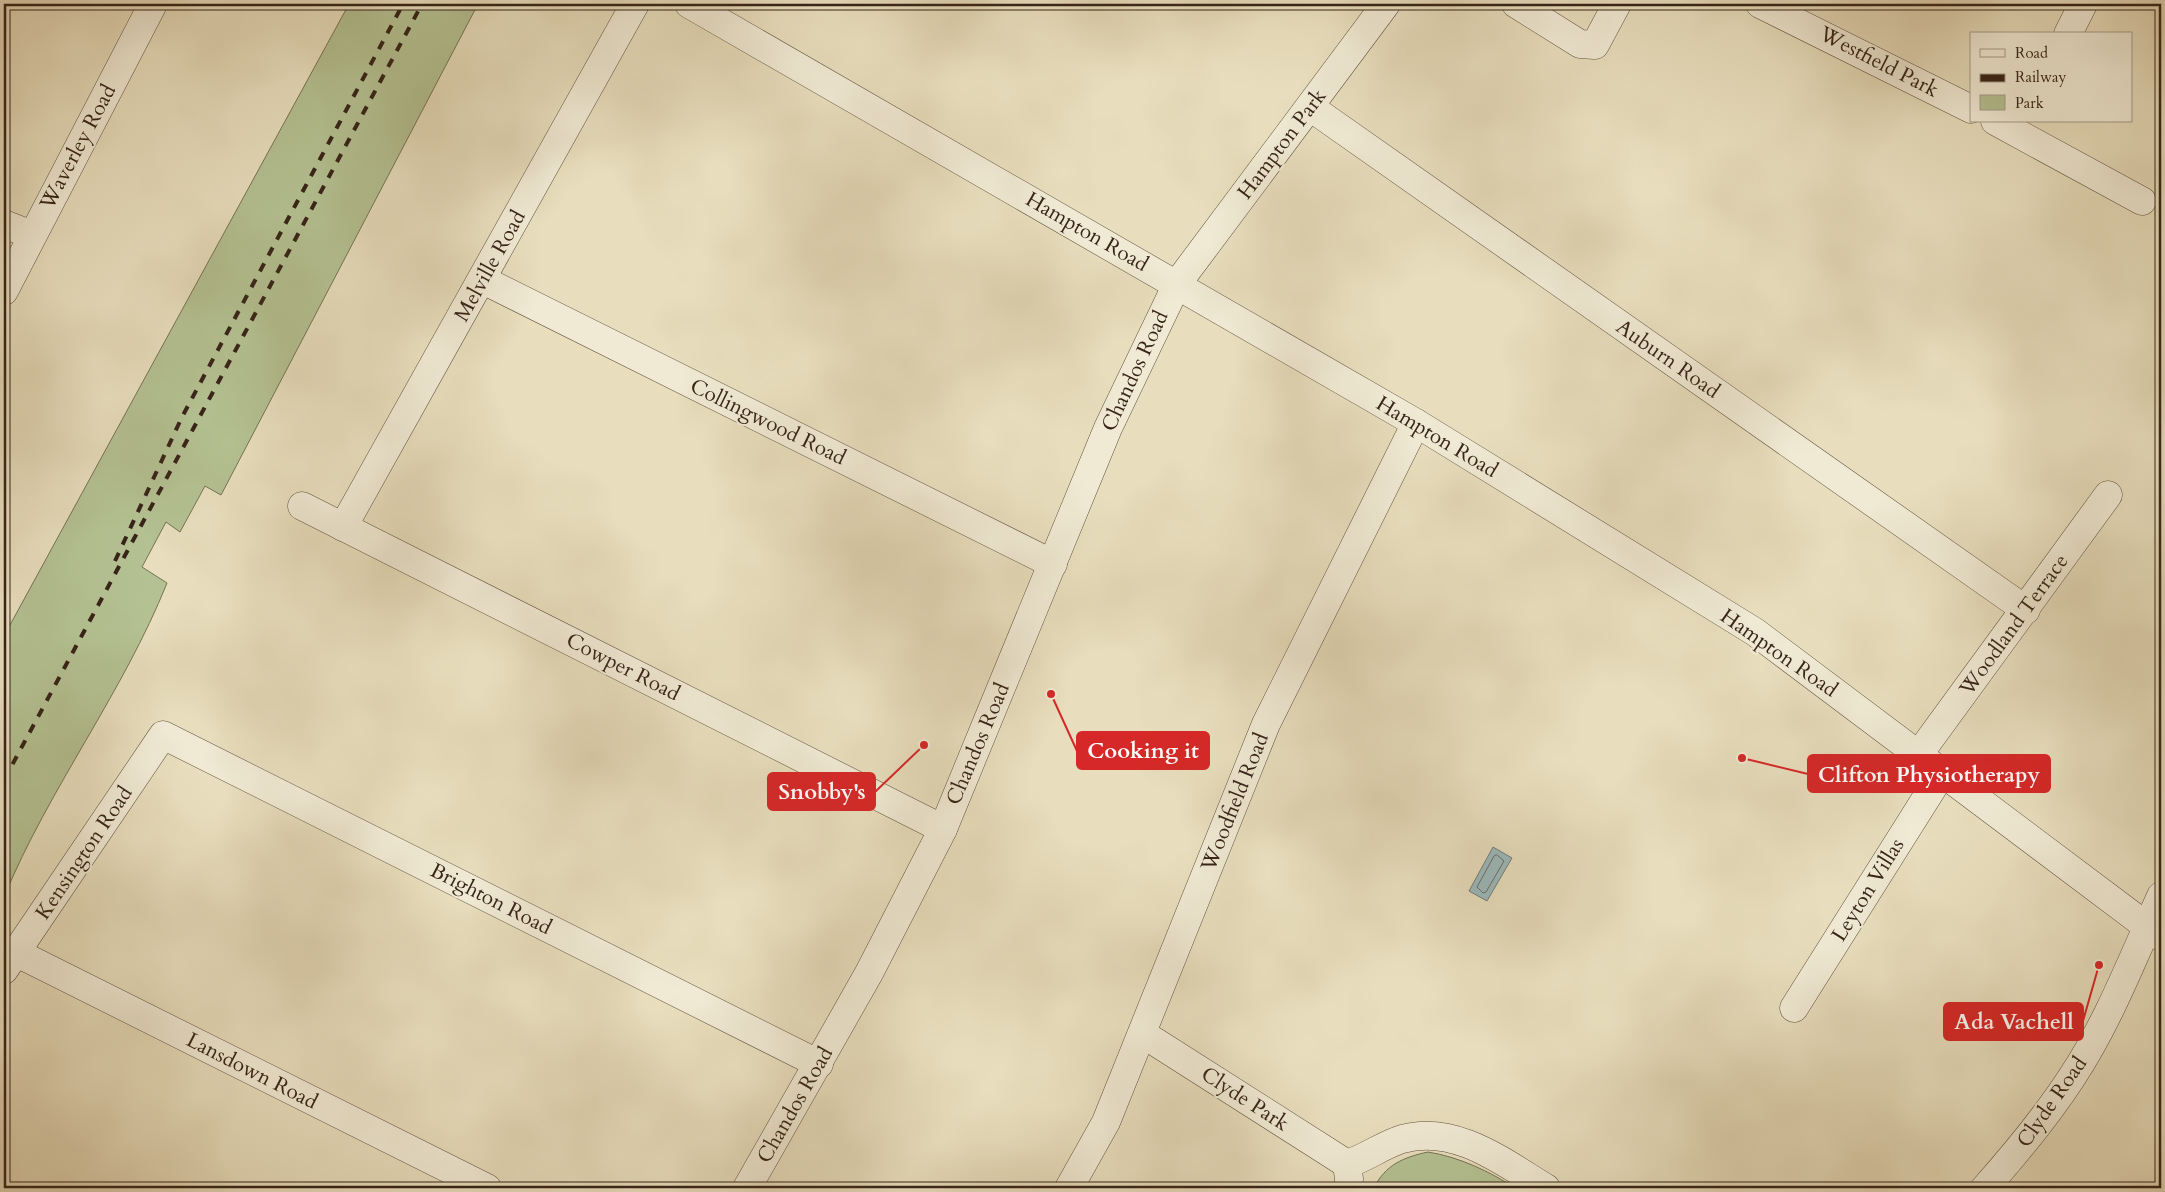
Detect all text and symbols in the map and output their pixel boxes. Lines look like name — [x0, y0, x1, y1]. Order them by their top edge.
street label: Westfield Park — [1813, 19, 1944, 105]
legend — [1970, 32, 2132, 122]
text: Road — [2015, 43, 2048, 63]
text: Railway — [2015, 67, 2066, 87]
street label: Waverley Road — [32, 79, 123, 216]
street label: Hampton Park — [1231, 82, 1334, 205]
text: Park — [2015, 93, 2044, 113]
street label: Hampton Road — [1020, 185, 1154, 279]
street label: Melville Road — [447, 205, 533, 327]
street label: Chandos Road — [1094, 306, 1176, 436]
street label: Auburn Road — [1610, 313, 1726, 405]
street label: Collingwood Road — [685, 372, 851, 472]
street label: Hampton Road — [1371, 389, 1503, 485]
street label: Woodland Terrace — [1952, 548, 2075, 703]
street label: Hampton Road — [1714, 602, 1844, 704]
street label: Cowper Road — [561, 626, 685, 708]
street label: Chandos Road — [939, 679, 1017, 809]
street label: Woodfield Road — [1194, 729, 1276, 876]
callout: Cooking it — [1077, 732, 1209, 769]
text: Cooking it — [1087, 736, 1199, 766]
callout: Clifton Physiotherapy — [1808, 755, 2050, 792]
text: Clifton Physiotherapy — [1818, 760, 2040, 790]
callout: Snobby's — [768, 773, 875, 810]
text: Snobby's — [778, 777, 866, 807]
street label: Kensington Road — [29, 780, 139, 926]
street label: Leyton Villas — [1825, 833, 1911, 947]
street label: Brighton Road — [425, 856, 557, 942]
callout: Ada Vachell — [1944, 1003, 2083, 1040]
text: Ada Vachell — [1954, 1007, 2074, 1037]
street label: Lansdown Road — [181, 1025, 323, 1117]
street label: Chandos Road — [750, 1041, 840, 1169]
street label: Clyde Road — [2010, 1051, 2094, 1153]
street label: Clyde Park — [1195, 1060, 1295, 1139]

